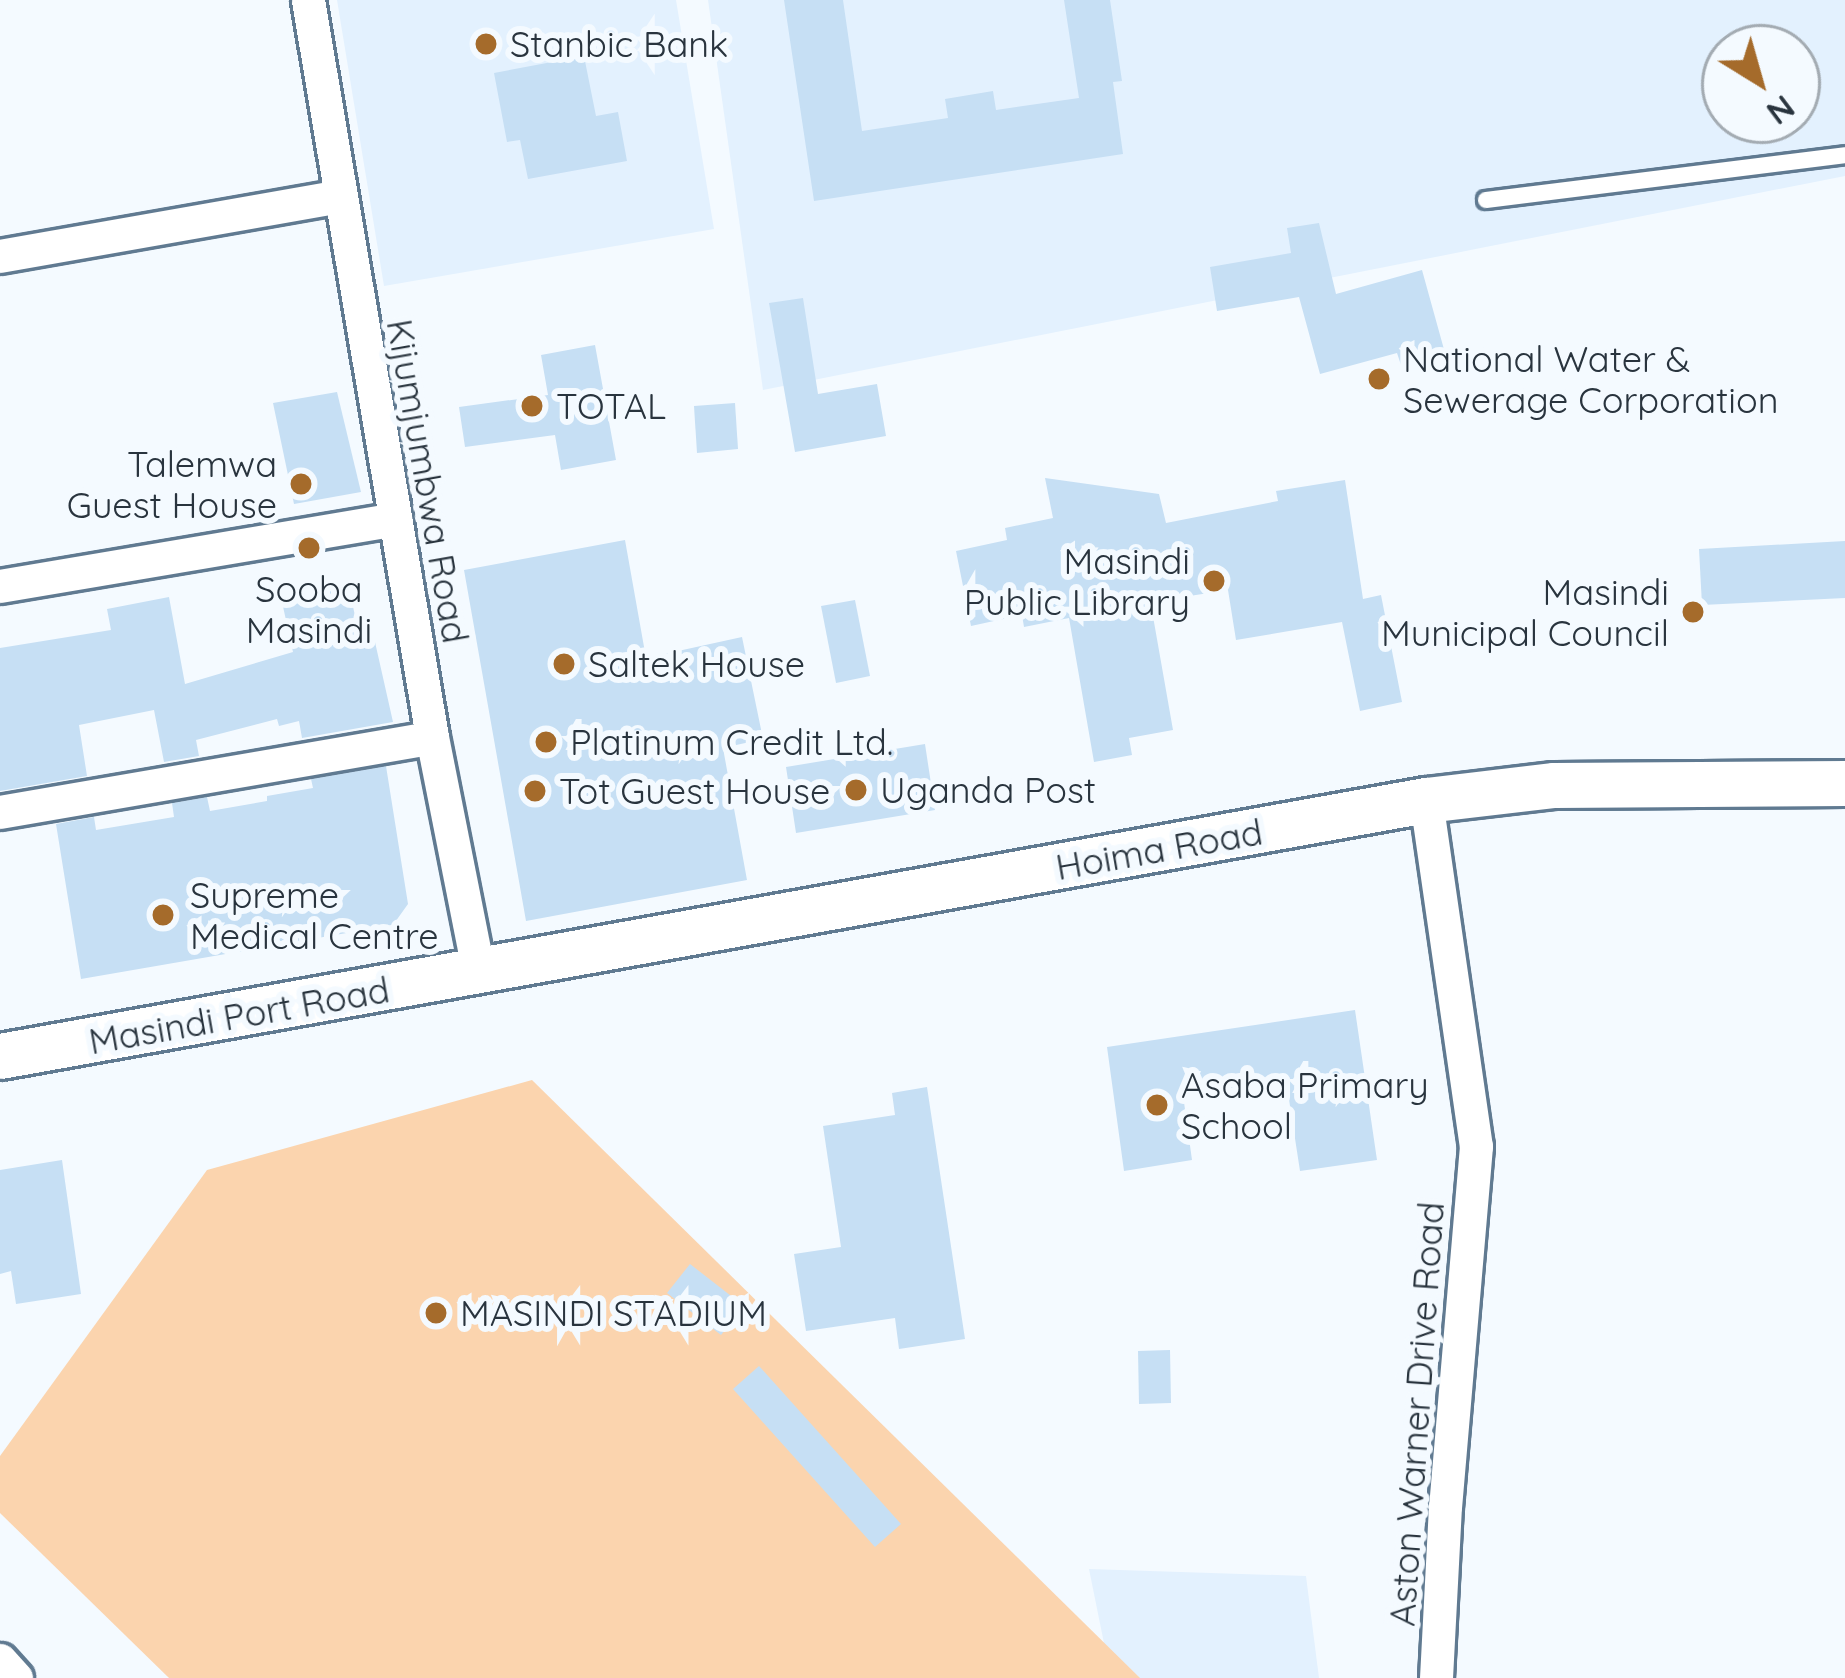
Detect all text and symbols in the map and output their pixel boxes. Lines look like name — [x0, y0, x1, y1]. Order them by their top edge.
place label: Stanbic Bank — [510, 22, 728, 66]
north arrow — [1701, 24, 1821, 144]
marker: Stanbic Bank — [473, 31, 499, 57]
text: N — [1759, 87, 1803, 134]
street label: Kijumjumbwa Road — [378, 316, 478, 646]
place label: National Water & Sewerage Corporation — [1403, 336, 1779, 421]
marker: National Water & Sewerage Corporation — [1366, 366, 1392, 392]
place label: TOTAL — [556, 384, 666, 428]
marker: TOTAL — [519, 393, 545, 419]
place label: Talemwa Guest House — [67, 441, 277, 526]
marker: Talemwa Guest House — [288, 471, 314, 497]
marker: Sooba Masindi — [296, 535, 322, 561]
place label: Masindi Public Library — [964, 538, 1190, 623]
place label: Sooba Masindi — [246, 566, 372, 651]
marker: Masindi Public Library — [1201, 568, 1227, 594]
place label: Masindi Municipal Council — [1381, 569, 1669, 654]
marker: Masindi Municipal Council — [1680, 599, 1706, 625]
place label: Saltek House — [588, 642, 805, 686]
marker: Saltek House — [551, 651, 577, 677]
place label: Platinum Credit Ltd. — [570, 720, 893, 764]
marker: Platinum Credit Ltd. — [533, 729, 559, 755]
place label: Uganda Post — [880, 768, 1096, 812]
place label: Tot Guest House — [559, 769, 830, 813]
marker: Uganda Post — [843, 777, 869, 803]
marker: Tot Guest House — [522, 778, 548, 804]
street label: Hoima Road — [1052, 810, 1266, 888]
place label: Supreme Medical Centre — [190, 872, 438, 957]
marker: Supreme Medical Centre — [147, 899, 179, 931]
street label: Masindi Port Road — [85, 967, 393, 1063]
place label: Asaba Primary School — [1181, 1062, 1429, 1147]
marker: Asaba Primary School — [1144, 1092, 1170, 1118]
street label: Aston Warner Drive Road — [1380, 1200, 1452, 1628]
place label: MASINDI STADIUM — [460, 1291, 767, 1335]
marker: MASINDI STADIUM — [423, 1300, 449, 1326]

